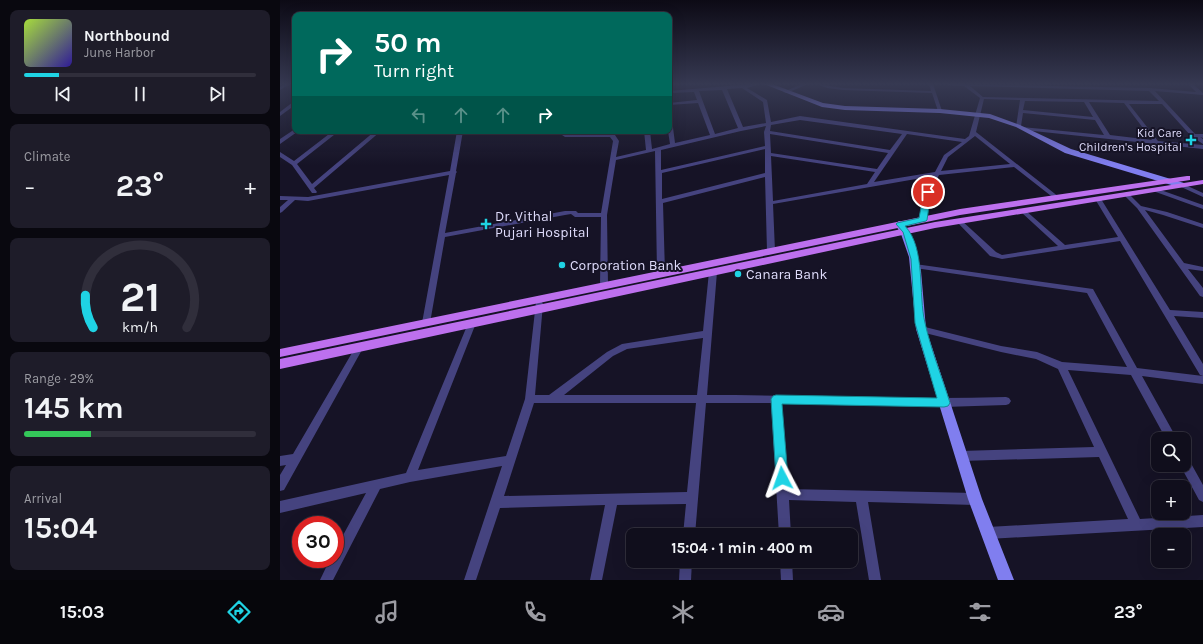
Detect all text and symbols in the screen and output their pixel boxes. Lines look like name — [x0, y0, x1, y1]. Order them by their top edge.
text: 50 m — [374, 26, 442, 59]
text: Northbound — [84, 27, 170, 45]
icon: right — [308, 28, 360, 80]
text: June Harbor — [84, 45, 155, 60]
text: Turn right — [374, 60, 454, 82]
icon: previous — [52, 83, 74, 105]
icon: pause — [129, 83, 151, 105]
icon: next — [206, 83, 228, 105]
icon: left — [408, 104, 430, 126]
icon: ahead — [450, 104, 472, 126]
icon: ahead — [492, 104, 514, 126]
icon: right — [534, 104, 556, 126]
place label: Kid Care Children's Hospital — [1079, 126, 1182, 154]
marker: Kid Care Children's Hospital — [1185, 134, 1197, 146]
text: Climate — [24, 149, 70, 164]
text: 23° — [116, 168, 164, 204]
text: − — [24, 174, 36, 200]
text: + — [244, 174, 256, 200]
pin — [911, 175, 945, 209]
icon: arrive — [917, 181, 939, 203]
place label: Dr. Vithal Pujari Hospital — [495, 208, 590, 241]
marker: Dr. Vithal Pujari Hospital — [480, 218, 492, 230]
place label: Corporation Bank — [570, 257, 682, 274]
marker: Corporation Bank — [557, 260, 567, 270]
place label: Canara Bank — [746, 266, 827, 283]
marker: Canara Bank — [733, 269, 743, 279]
text: 21 — [120, 273, 160, 321]
text: km/h — [122, 319, 158, 336]
text: Range · 29% — [24, 371, 94, 386]
text: 145 km — [24, 390, 124, 426]
map controls — [1151, 432, 1191, 568]
button: search — [1151, 432, 1191, 472]
position arrow — [761, 457, 803, 499]
button: + — [1151, 480, 1191, 520]
text: Arrival — [24, 491, 62, 506]
text: 15:04 — [24, 510, 97, 546]
speed limit sign: 30 — [292, 516, 344, 568]
button: − — [1151, 528, 1191, 568]
text: 15:04 · 1 min · 400 m — [671, 539, 813, 557]
icon: directions — [225, 598, 253, 626]
icon: music — [373, 598, 401, 626]
icon: phone — [521, 598, 549, 626]
icon: climate — [669, 598, 697, 626]
icon: car — [817, 598, 845, 626]
icon: filters — [966, 598, 994, 626]
text: 15:03 — [60, 601, 104, 623]
text: 23° — [1114, 601, 1143, 623]

